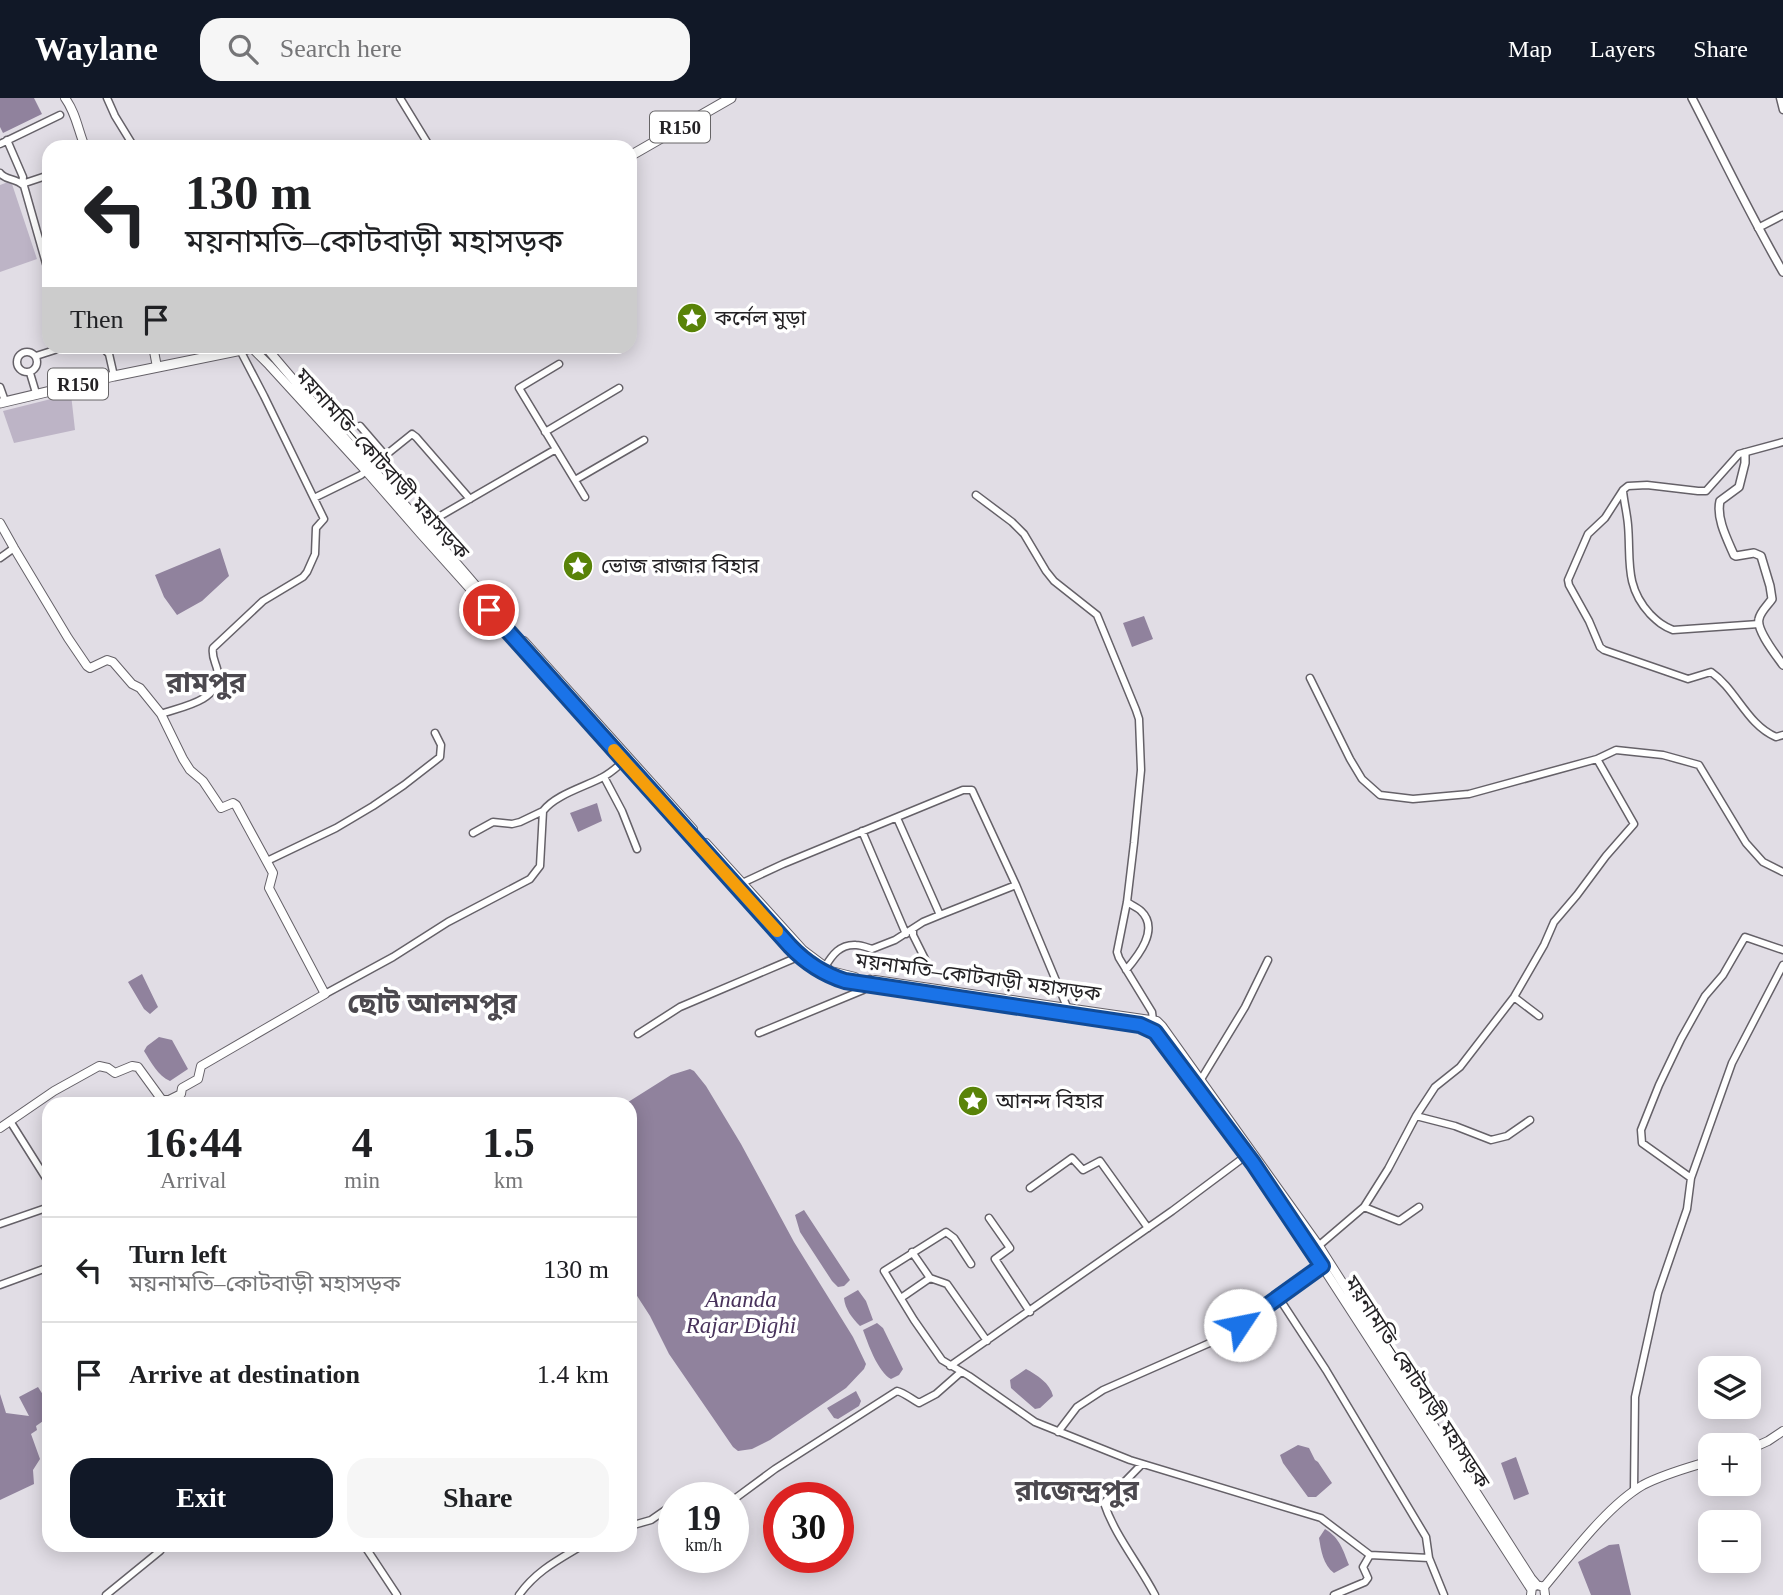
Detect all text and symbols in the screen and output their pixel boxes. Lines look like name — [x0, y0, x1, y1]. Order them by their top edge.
search box — [200, 18, 690, 81]
icon: search — [224, 30, 262, 68]
text: Waylane — [35, 31, 158, 67]
text: Search here — [280, 34, 402, 63]
text: Map — [1508, 36, 1552, 62]
text: Layers — [1590, 36, 1655, 62]
text: Share — [1693, 36, 1748, 62]
road number: R150 — [650, 112, 710, 142]
text: 130 m — [185, 165, 312, 220]
icon: left — [70, 168, 161, 259]
text: ময়নামতি–কোটবাড়ী মহাসড়ক — [185, 223, 563, 259]
icon: arrive — [137, 301, 175, 339]
place icon: কর্নেল মুড়া — [675, 301, 709, 335]
text: Then — [70, 305, 123, 334]
place label: কর্নেল মুড়া — [714, 305, 807, 330]
street label: ময়নামতি–কোটবাড়ী মহাসড়ক — [289, 363, 475, 565]
road number: R150 — [48, 368, 108, 400]
place icon: ভোজ রাজার বিহার — [561, 549, 595, 583]
place label: ভোজ রাজার বিহার — [601, 554, 760, 578]
pin — [459, 580, 519, 640]
icon: arrive — [470, 591, 508, 629]
district label: রামপুর — [165, 667, 247, 700]
street label: ময়নামতি–কোটবাড়ী মহাসড়ক — [852, 948, 1104, 1006]
district label: ছোট আলমপুর — [347, 987, 518, 1021]
place icon: আনন্দ বিহার — [956, 1084, 990, 1118]
place label: আনন্দ বিহার — [995, 1089, 1104, 1113]
text: 16:44 — [144, 1120, 242, 1166]
text: 4 — [352, 1120, 373, 1166]
text: 1.5 — [482, 1120, 535, 1166]
text: Arrival — [160, 1168, 226, 1193]
text: min — [344, 1168, 380, 1193]
text: km — [494, 1168, 523, 1193]
text: Turn left — [129, 1240, 227, 1269]
icon: left — [70, 1251, 108, 1289]
text: 130 m — [543, 1255, 609, 1284]
text: ময়নামতি–কোটবাড়ী মহাসড়ক — [129, 1271, 401, 1296]
street label: ময়নামতি–কোটবাড়ী মহাসড়ক — [1339, 1271, 1495, 1493]
water label: Ananda Rajar Dighi — [685, 1287, 796, 1338]
position arrow — [1203, 1288, 1277, 1362]
icon: arrive — [70, 1356, 108, 1394]
map controls — [1698, 1356, 1761, 1573]
button: layers — [1698, 1356, 1761, 1419]
text: Arrive at destination — [129, 1360, 360, 1389]
text: 1.4 km — [537, 1360, 609, 1389]
button: + — [1698, 1433, 1761, 1496]
button: Exit — [70, 1458, 333, 1538]
button: Share — [347, 1458, 609, 1538]
district label: রাজেন্দ্রপুর — [1014, 1475, 1140, 1508]
speed limit sign: 30 — [763, 1482, 854, 1573]
text: 19 — [686, 1499, 721, 1538]
button: − — [1698, 1510, 1761, 1573]
text: km/h — [685, 1535, 722, 1555]

